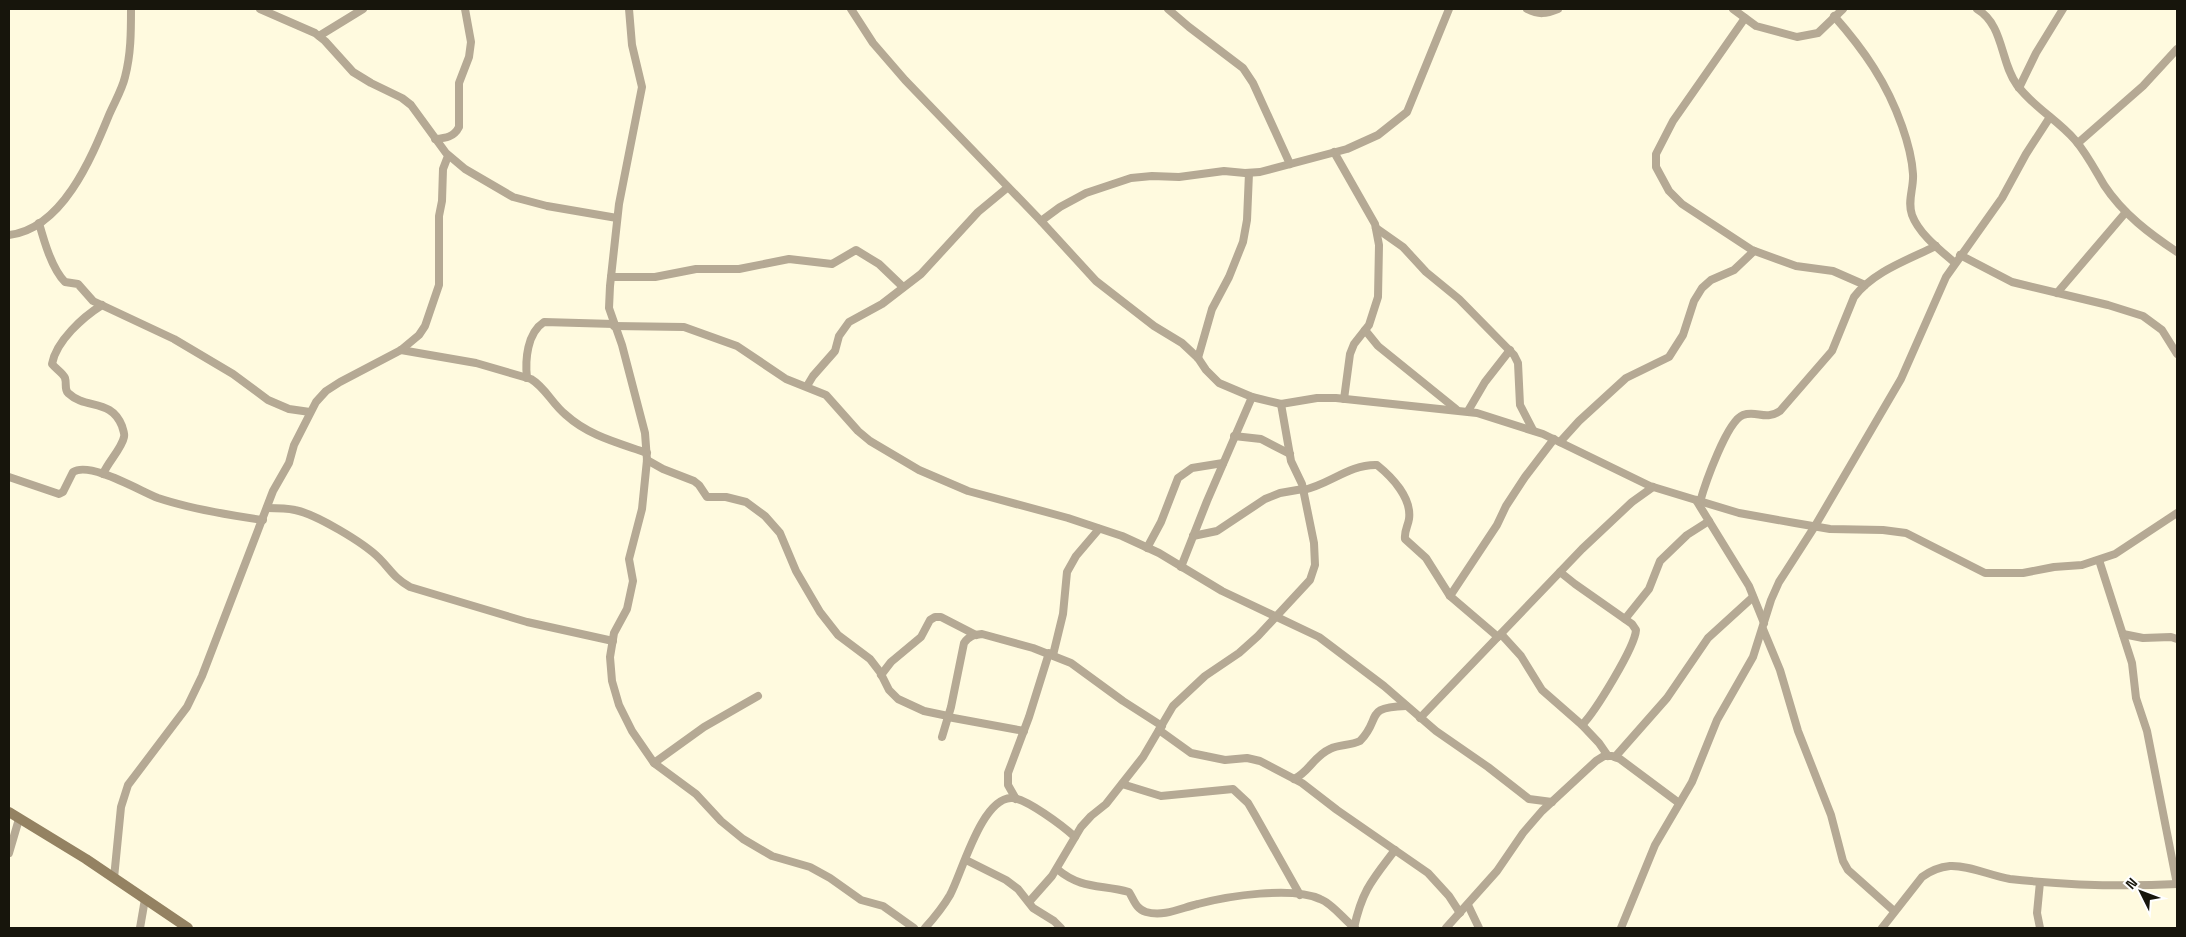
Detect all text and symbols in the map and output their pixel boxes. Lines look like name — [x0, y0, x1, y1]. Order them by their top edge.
north arrow — [2116, 867, 2166, 917]
text: N — [2122, 874, 2141, 893]

